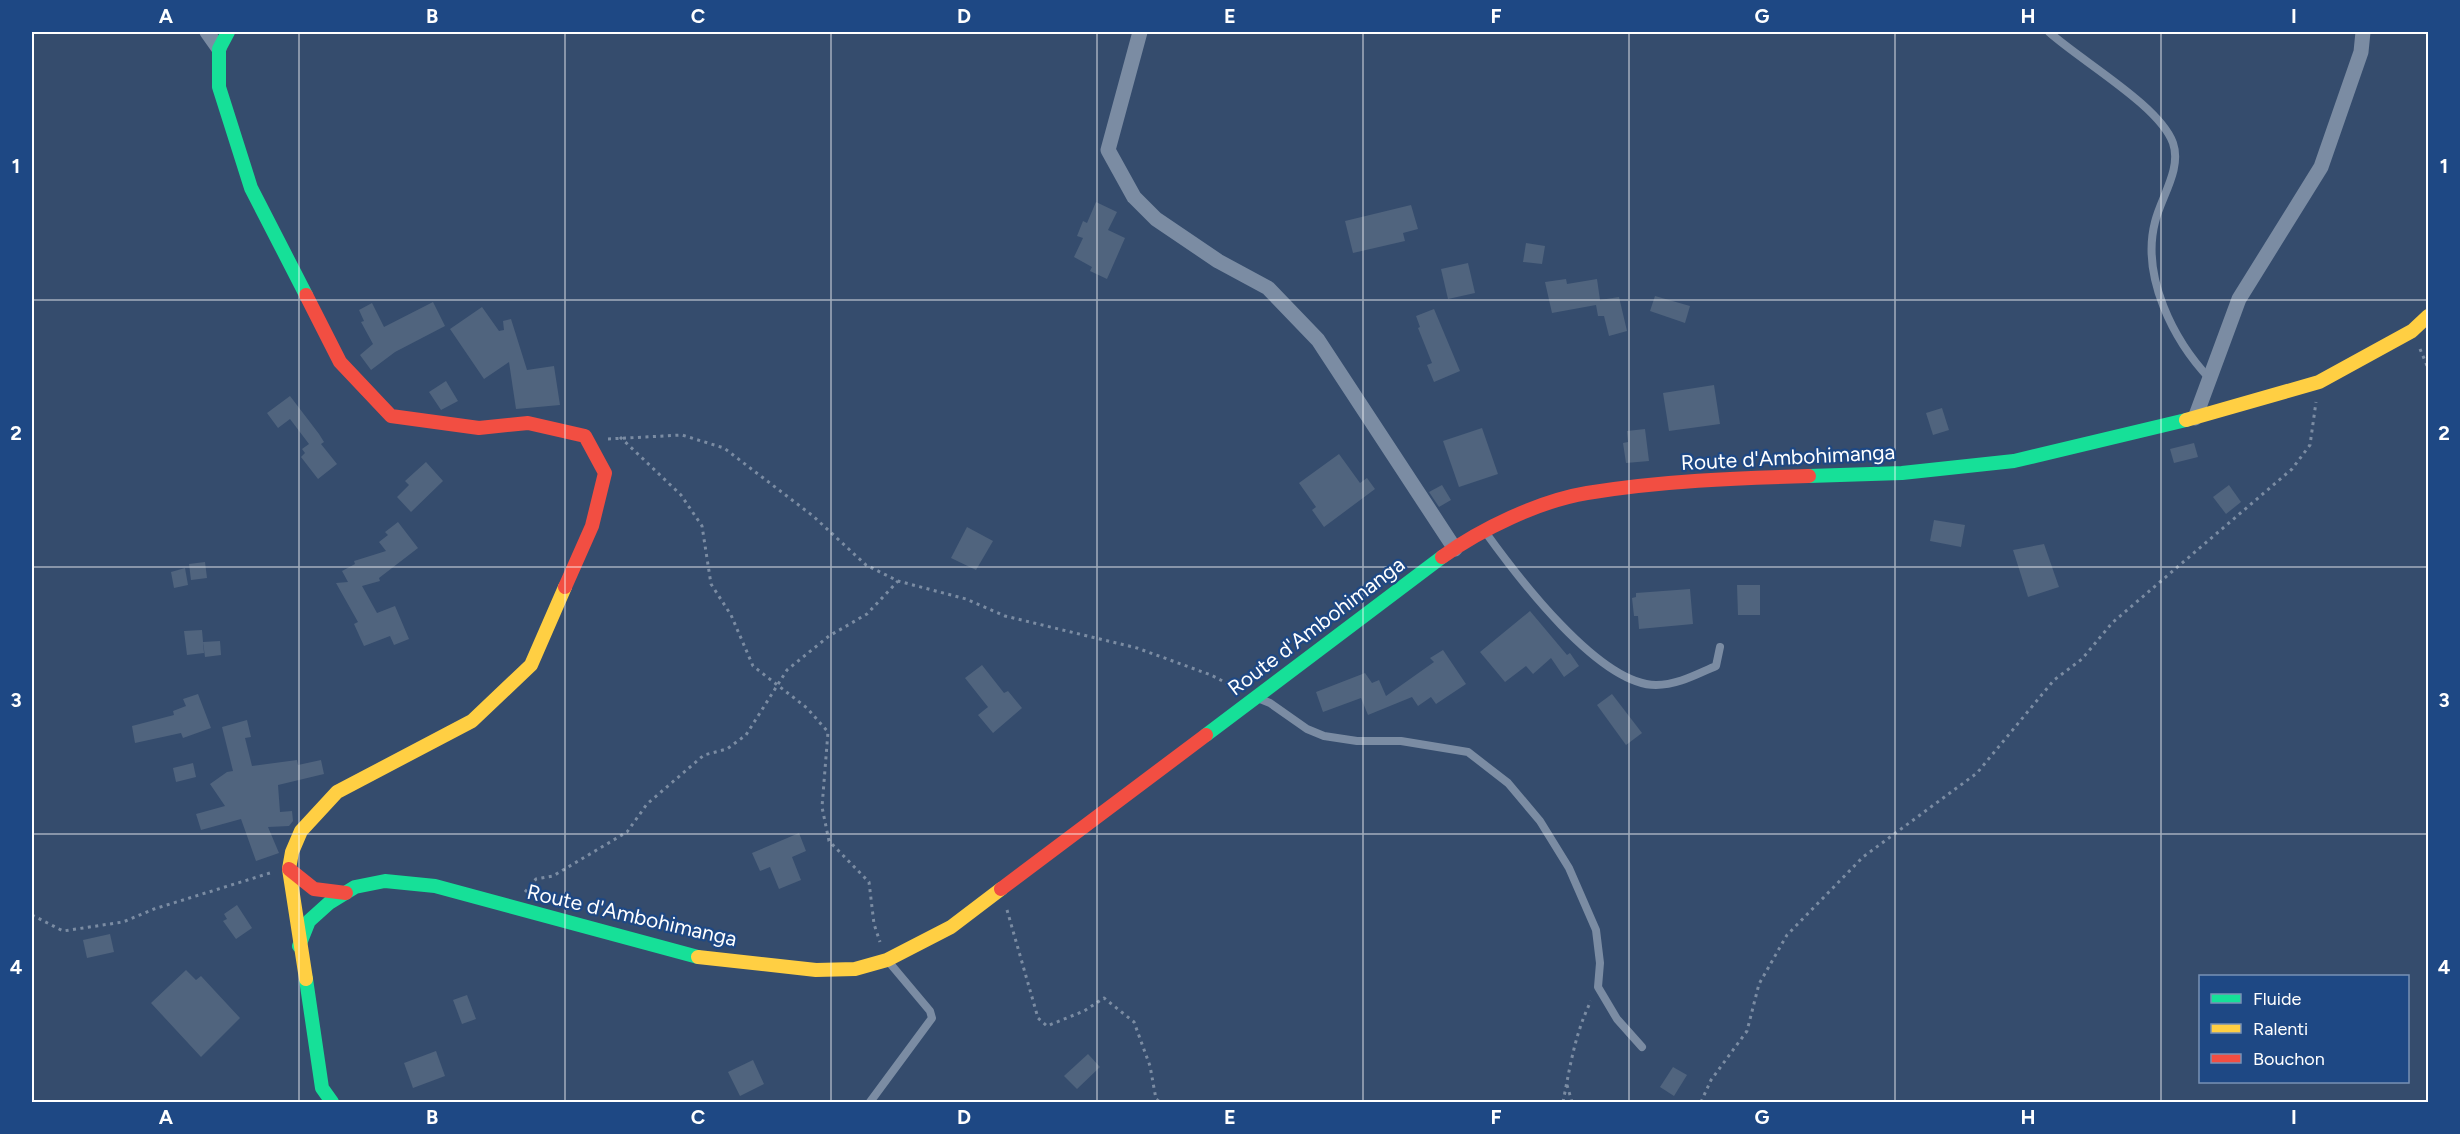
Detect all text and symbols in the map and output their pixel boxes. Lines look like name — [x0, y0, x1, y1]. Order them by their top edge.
text: A — [159, 4, 174, 28]
text: B — [426, 4, 438, 28]
text: C — [691, 4, 705, 28]
text: D — [957, 4, 971, 28]
text: E — [1224, 4, 1236, 28]
text: F — [1490, 4, 1502, 28]
text: G — [1755, 4, 1770, 28]
text: H — [2021, 4, 2036, 28]
text: I — [2291, 4, 2297, 28]
text: 1 — [12, 154, 20, 178]
text: 1 — [2440, 154, 2448, 178]
text: 2 — [10, 421, 22, 445]
text: 2 — [2438, 421, 2450, 445]
street label: Route d'Ambohimanga — [1680, 439, 1896, 475]
street label: Route d'Ambohimanga — [1223, 551, 1409, 701]
text: 3 — [10, 688, 22, 712]
text: 3 — [2438, 688, 2450, 712]
street label: Route d'Ambohimanga — [525, 879, 739, 951]
text: 4 — [10, 955, 23, 979]
text: 4 — [2438, 955, 2451, 979]
legend — [2199, 975, 2409, 1083]
text: Fluide — [2253, 988, 2302, 1010]
text: Ralenti — [2253, 1018, 2308, 1040]
text: Bouchon — [2253, 1048, 2325, 1070]
text: A — [159, 1105, 174, 1129]
text: B — [426, 1105, 438, 1129]
text: C — [691, 1105, 705, 1129]
text: D — [957, 1105, 971, 1129]
text: E — [1224, 1105, 1236, 1129]
text: F — [1490, 1105, 1502, 1129]
text: G — [1755, 1105, 1770, 1129]
text: H — [2021, 1105, 2036, 1129]
text: I — [2291, 1105, 2297, 1129]

